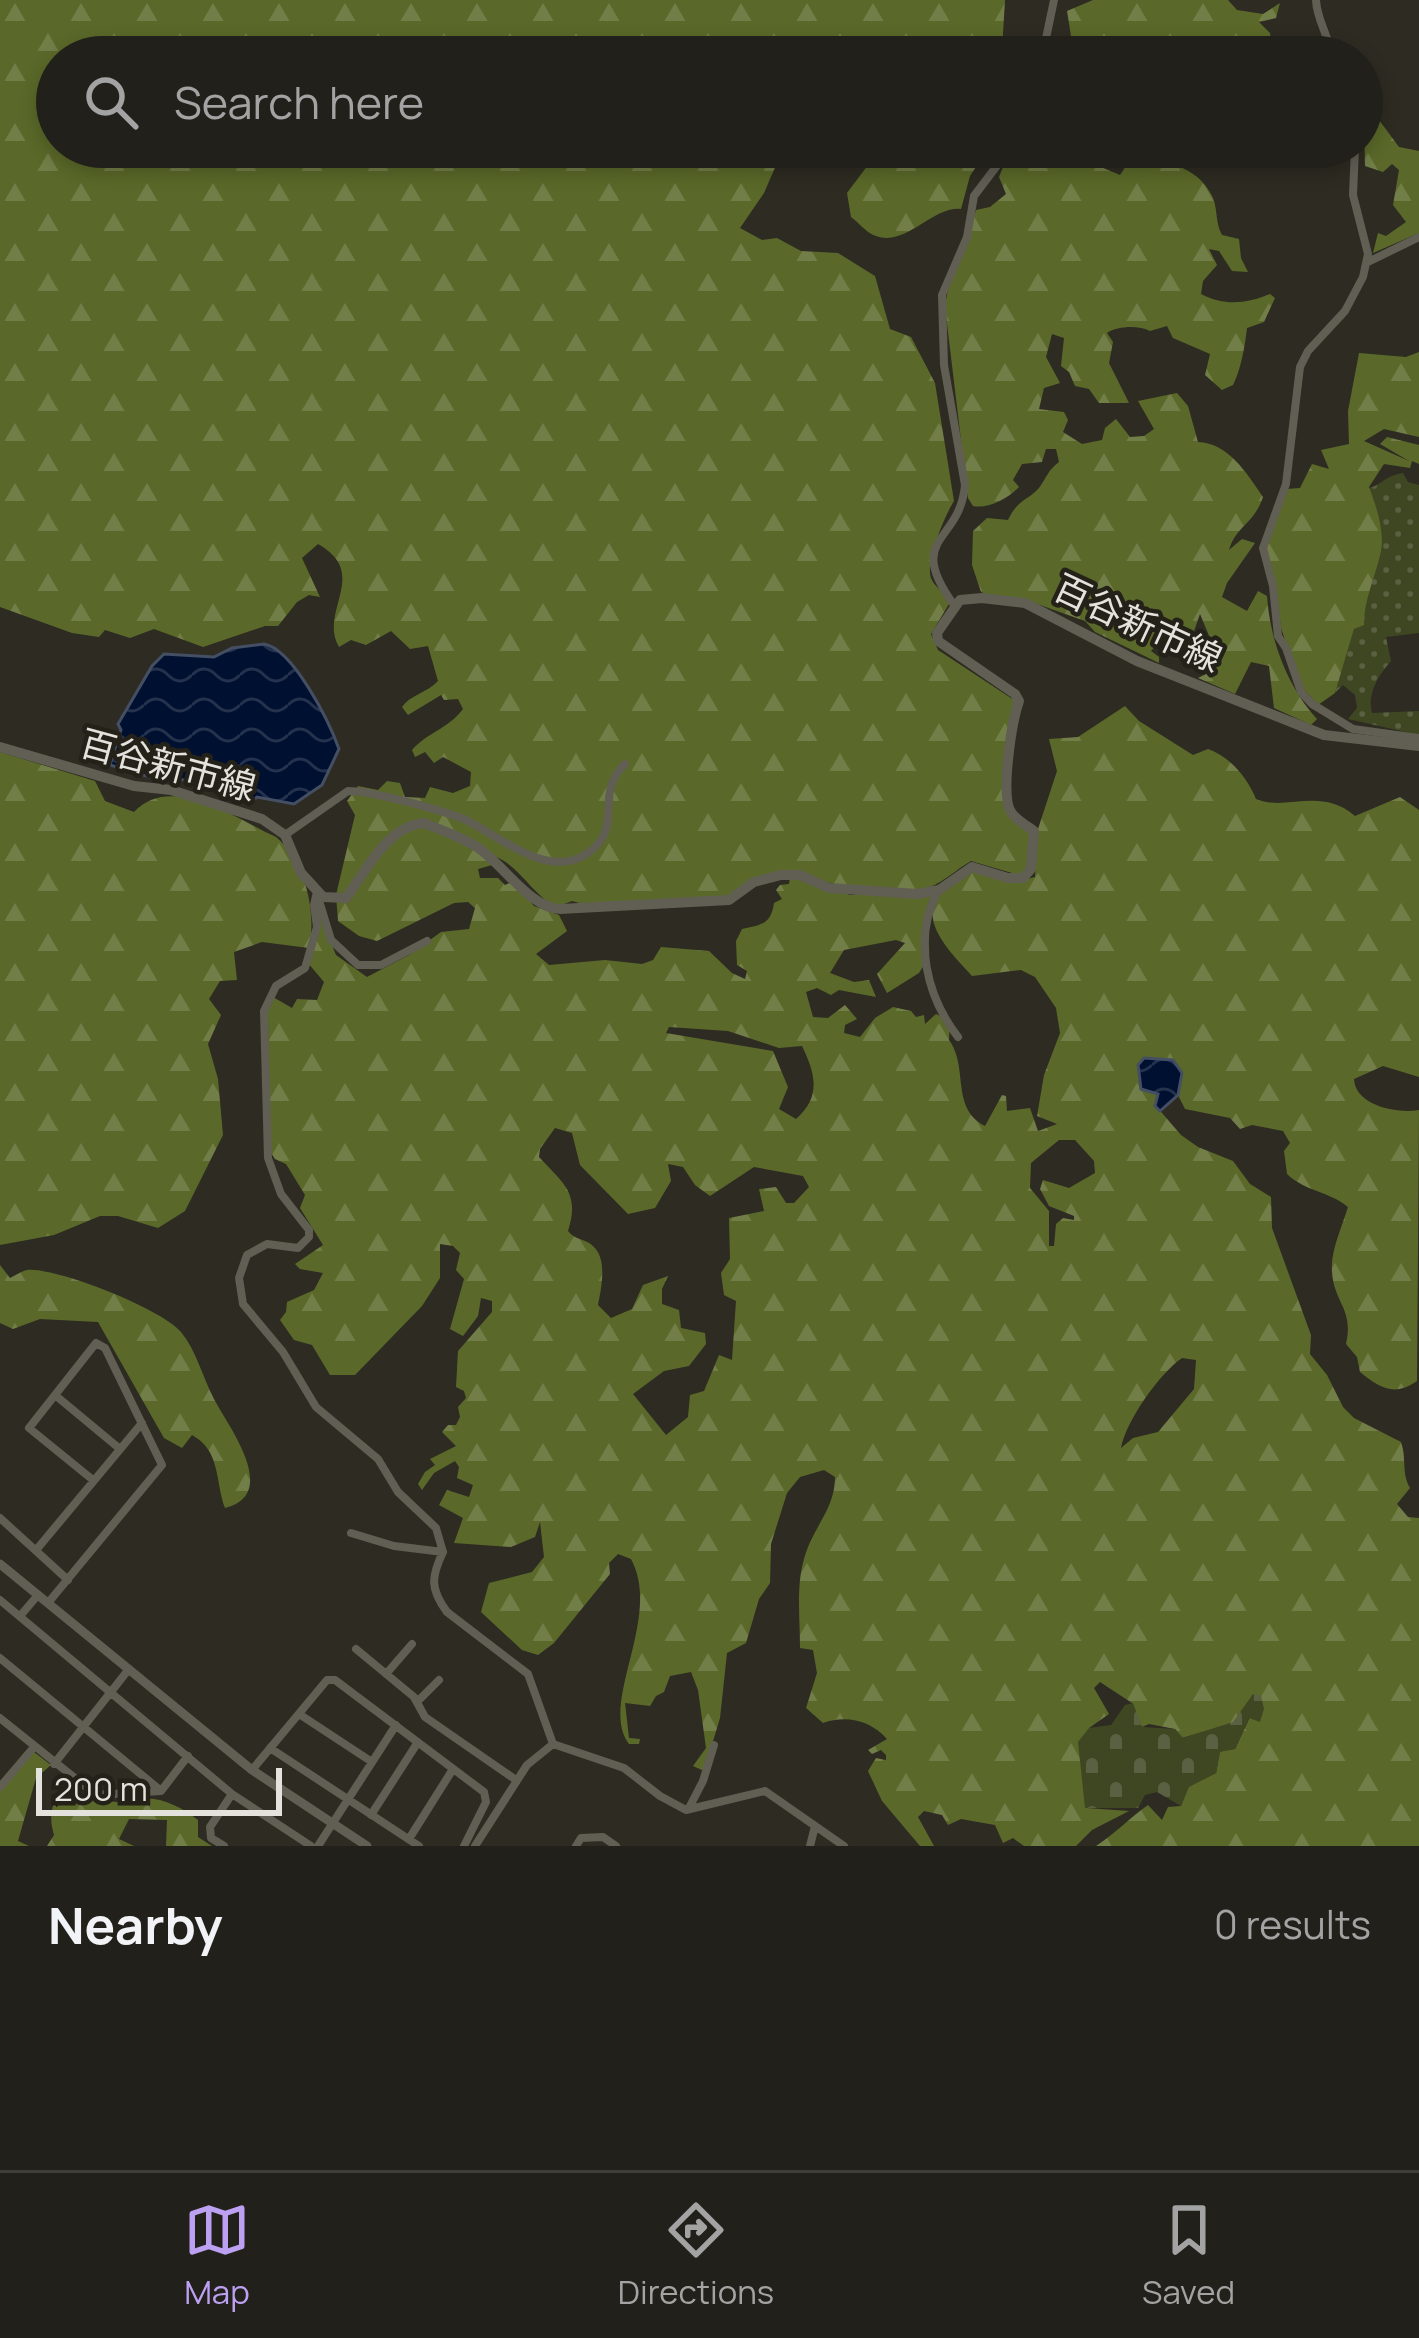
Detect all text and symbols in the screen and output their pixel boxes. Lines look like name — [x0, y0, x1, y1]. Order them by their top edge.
search box — [36, 36, 1383, 168]
icon: search — [78, 69, 144, 135]
text: Search here — [174, 71, 424, 133]
street label: 百谷新市線 — [1046, 562, 1230, 683]
street label: 百谷新市線 — [75, 718, 261, 811]
scale bar — [36, 1762, 282, 1815]
text: 200 m — [54, 1766, 148, 1811]
text: Nearby — [48, 1890, 223, 1959]
text: 0 results — [1214, 1897, 1371, 1951]
tab: Map — [184, 2197, 250, 2314]
tab: Directions — [618, 2197, 774, 2314]
tab: Saved — [1142, 2197, 1235, 2314]

